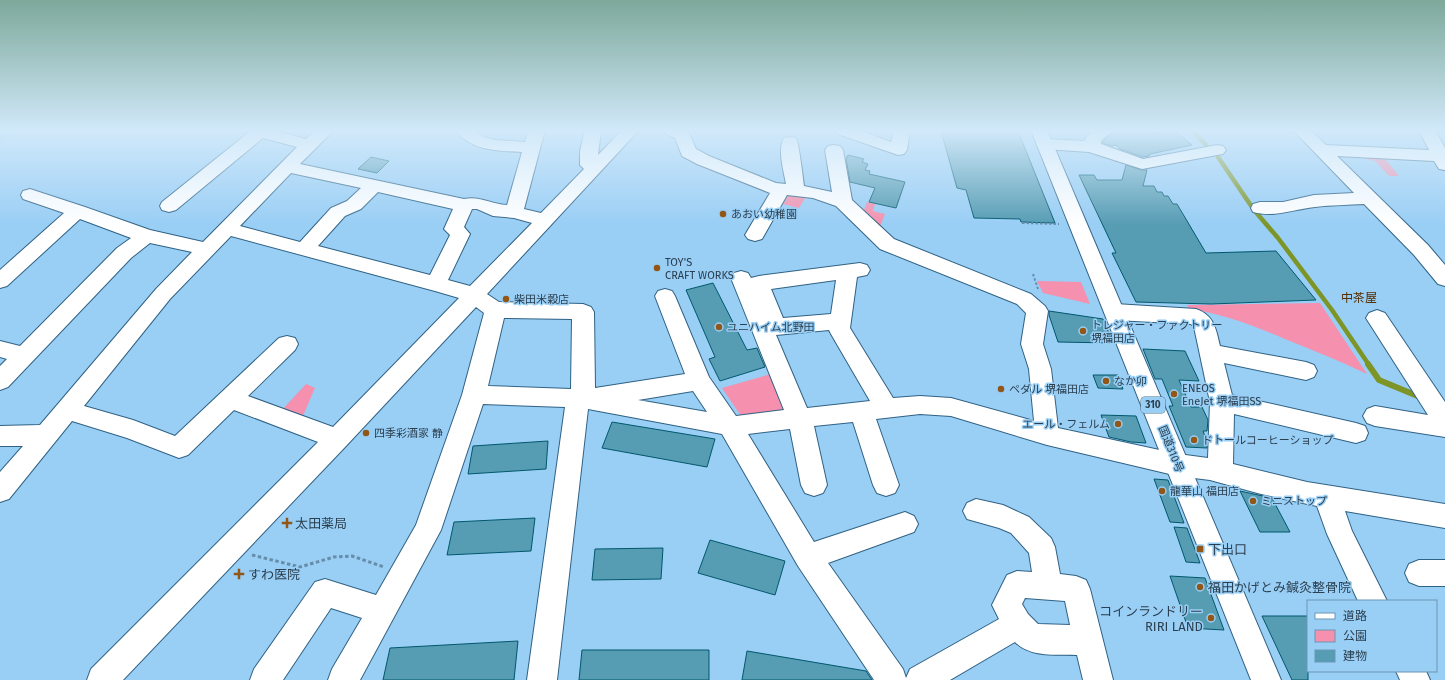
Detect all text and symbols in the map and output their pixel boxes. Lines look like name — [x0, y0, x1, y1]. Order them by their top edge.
place label: あおい幼稚園 — [731, 208, 797, 221]
marker: あおい幼稚園 — [718, 209, 728, 219]
place label: TOY'S CRAFT WORKS — [665, 256, 734, 282]
marker: TOY'S CRAFT WORKS — [652, 263, 662, 273]
district label: 中茶屋 — [1341, 291, 1377, 305]
place label: 柴田米穀店 — [514, 293, 569, 306]
marker: 柴田米穀店 — [501, 294, 511, 304]
place label: トレジャー・ファクトリー 堺福田店 — [1091, 319, 1222, 345]
place label: ユニハイム北野田 — [727, 321, 815, 334]
marker: ユニハイム北野田 — [714, 322, 724, 332]
marker: トレジャー・ファクトリー 堺福田店 — [1078, 326, 1088, 336]
place label: なか卯 — [1114, 375, 1147, 388]
marker: なか卯 — [1101, 376, 1111, 386]
place label: ENEOS EneJet 堺福田SS — [1182, 382, 1261, 408]
place label: ペダル 堺福田店 — [1009, 383, 1089, 396]
marker: ペダル 堺福田店 — [996, 384, 1006, 394]
marker: ENEOS EneJet 堺福田SS — [1169, 389, 1179, 399]
road number: 310 — [1141, 397, 1165, 413]
place label: エール・フェルム — [1022, 418, 1110, 431]
marker: エール・フェルム — [1113, 419, 1123, 429]
street label: 国道310号 — [1156, 424, 1186, 474]
place label: 四季彩酒家 静 — [374, 427, 443, 440]
marker: 四季彩酒家 静 — [361, 428, 371, 438]
place label: ドトールコーヒーショップ — [1202, 434, 1334, 447]
marker: ドトールコーヒーショップ — [1189, 435, 1199, 445]
place label: 龍華山 福田店 — [1170, 485, 1239, 498]
marker: 龍華山 福田店 — [1157, 486, 1167, 496]
place label: ミニストップ — [1261, 495, 1327, 508]
marker: ミニストップ — [1248, 496, 1258, 506]
place label: 太田薬局 — [295, 516, 347, 531]
marker: 太田薬局 — [282, 518, 292, 528]
place label: 下出口 — [1208, 542, 1247, 557]
marker: 下出口 — [1195, 544, 1205, 554]
place label: すわ医院 — [248, 567, 300, 582]
marker: すわ医院 — [233, 568, 245, 580]
place label: 福田かげとみ鍼灸整骨院 — [1208, 580, 1351, 595]
marker: 福田かげとみ鍼灸整骨院 — [1195, 582, 1205, 592]
legend — [1307, 600, 1437, 672]
place label: コインランドリー RIRI LAND — [1099, 604, 1203, 634]
text: 道路 — [1343, 609, 1367, 623]
marker: コインランドリー RIRI LAND — [1206, 613, 1216, 623]
text: 公園 — [1343, 629, 1367, 643]
text: 建物 — [1343, 649, 1367, 663]

